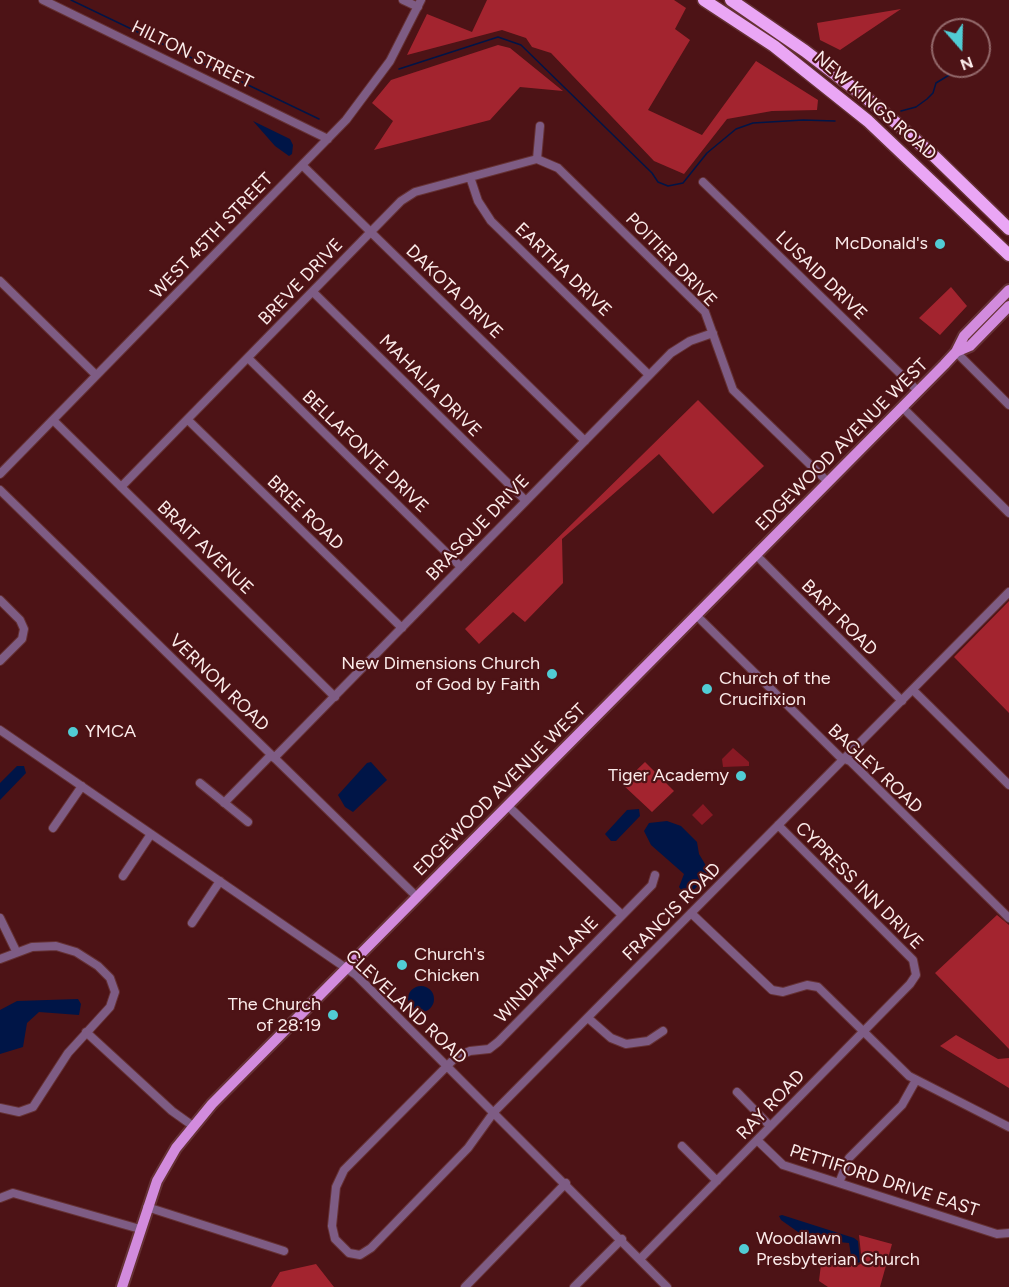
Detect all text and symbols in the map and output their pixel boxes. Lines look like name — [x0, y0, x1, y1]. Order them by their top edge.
street label: HILTON STREET — [128, 16, 256, 94]
north arrow — [931, 18, 991, 78]
street label: NEW KINGS ROAD — [809, 47, 941, 165]
text: N — [958, 52, 976, 75]
street label: WEST 45TH STREET — [146, 169, 278, 303]
street label: POITIER DRIVE — [621, 209, 721, 311]
street label: EARTHA DRIVE — [510, 219, 616, 321]
street label: LUSAID DRIVE — [771, 227, 871, 325]
place label: McDonald's — [834, 233, 928, 255]
street label: BREVE DRIVE — [254, 234, 348, 330]
marker: McDonald's — [933, 237, 947, 251]
street label: DAKOTA DRIVE — [401, 240, 507, 344]
street label: MAHALIA DRIVE — [374, 330, 486, 442]
street label: EDGEWOOD AVENUE WEST — [751, 354, 933, 536]
street label: BELLAFONTE DRIVE — [297, 386, 433, 518]
street label: BRASQUE DRIVE — [422, 470, 534, 586]
street label: BREE ROAD — [262, 471, 348, 555]
street label: BRAIT AVENUE — [152, 497, 258, 599]
street label: BART ROAD — [797, 576, 881, 660]
street label: VERNON ROAD — [165, 630, 273, 736]
place label: New Dimensions Church of God by Faith — [341, 653, 540, 696]
marker: New Dimensions Church of God by Faith — [545, 667, 559, 681]
place label: Church of the Crucifixion — [719, 668, 831, 710]
marker: Church of the Crucifixion — [700, 682, 714, 696]
street label: EDGEWOOD AVENUE WEST — [409, 699, 591, 881]
street label: BAGLEY ROAD — [823, 720, 927, 818]
place label: YMCA — [85, 721, 136, 743]
marker: YMCA — [66, 725, 80, 739]
place label: Tiger Academy — [608, 765, 729, 787]
marker: Tiger Academy — [734, 769, 748, 783]
street label: CYPRESS INN DRIVE — [791, 818, 927, 954]
street label: FRANCIS ROAD — [618, 858, 726, 966]
street label: WINDHAM LANE — [491, 912, 603, 1028]
place label: Church's Chicken — [414, 944, 485, 986]
street label: CLEVELAND ROAD — [341, 945, 471, 1069]
marker: Church's Chicken — [395, 958, 409, 972]
place label: The Church of 28:19 — [228, 994, 321, 1036]
marker: The Church of 28:19 — [326, 1008, 340, 1022]
street label: RAY ROAD — [733, 1066, 809, 1144]
street label: PETTIFORD DRIVE EAST — [787, 1140, 981, 1222]
place label: Woodlawn Presbyterian Church — [756, 1228, 920, 1270]
marker: Woodlawn Presbyterian Church — [737, 1242, 751, 1256]

